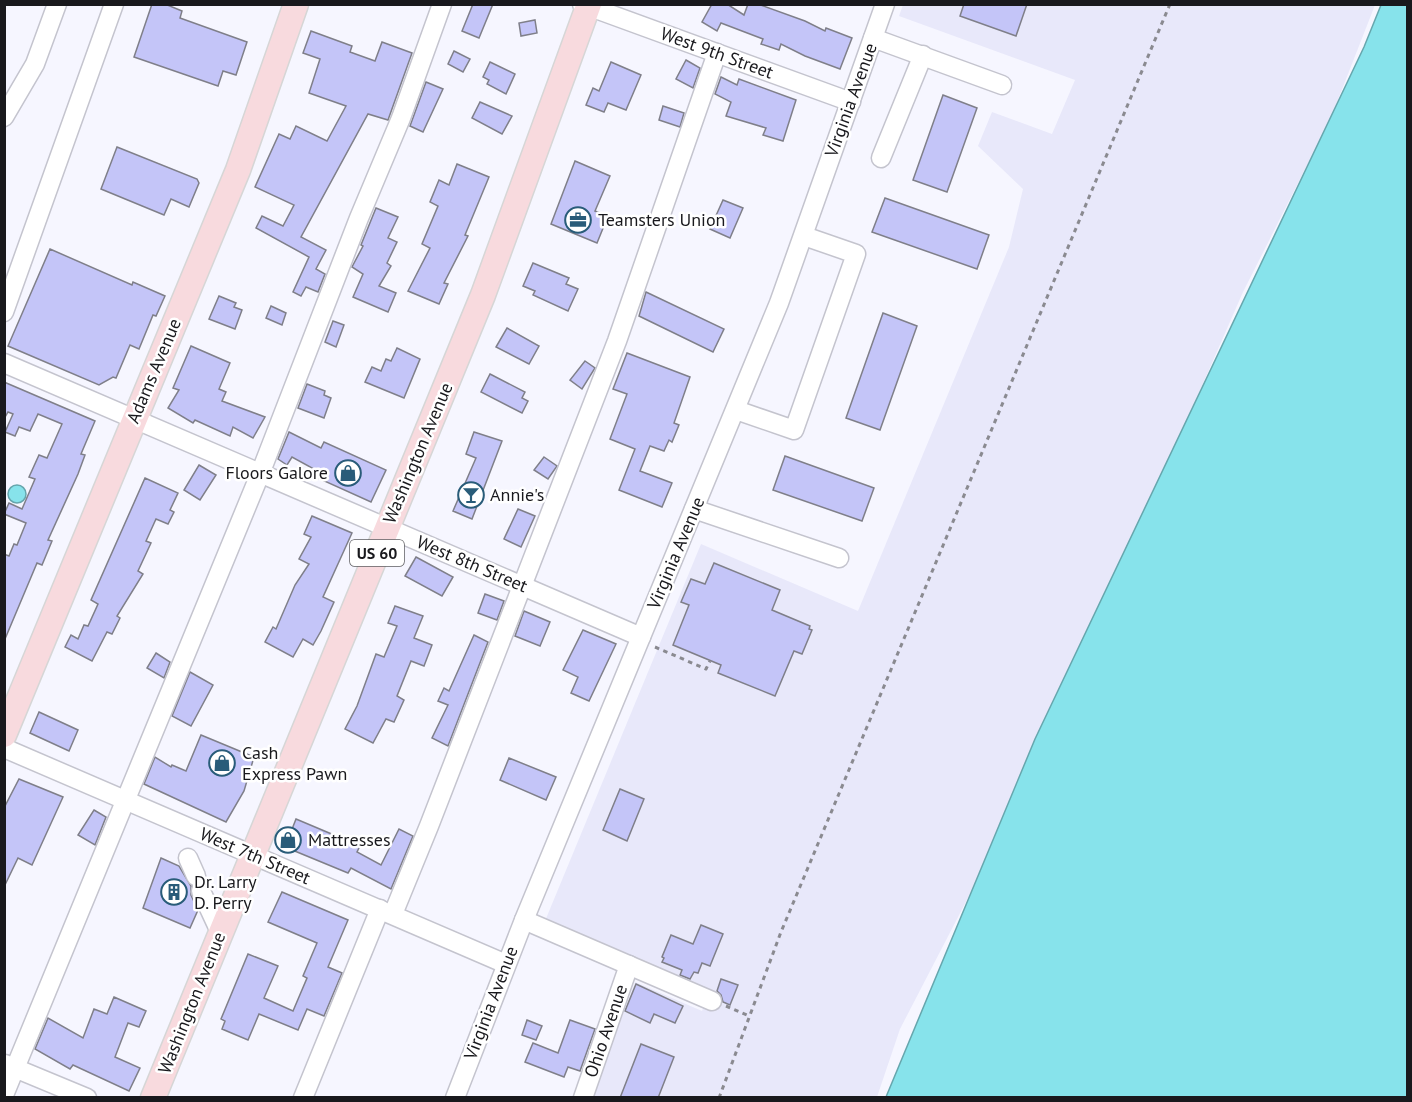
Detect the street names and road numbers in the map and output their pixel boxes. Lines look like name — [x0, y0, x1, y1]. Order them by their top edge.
street label: West 9th Street — [658, 21, 777, 84]
street label: Virginia Avenue — [819, 40, 882, 161]
street label: Adams Avenue — [121, 315, 186, 427]
street label: Washington Avenue — [378, 379, 458, 527]
street label: Virginia Avenue — [641, 493, 710, 613]
street label: West 8th Street — [413, 530, 531, 597]
road number: US 60 — [350, 540, 404, 566]
street label: West 7th Street — [196, 822, 314, 889]
street label: Washington Avenue — [153, 929, 230, 1077]
street label: Virginia Avenue — [458, 943, 523, 1064]
street label: Ohio Avenue — [579, 981, 632, 1080]

